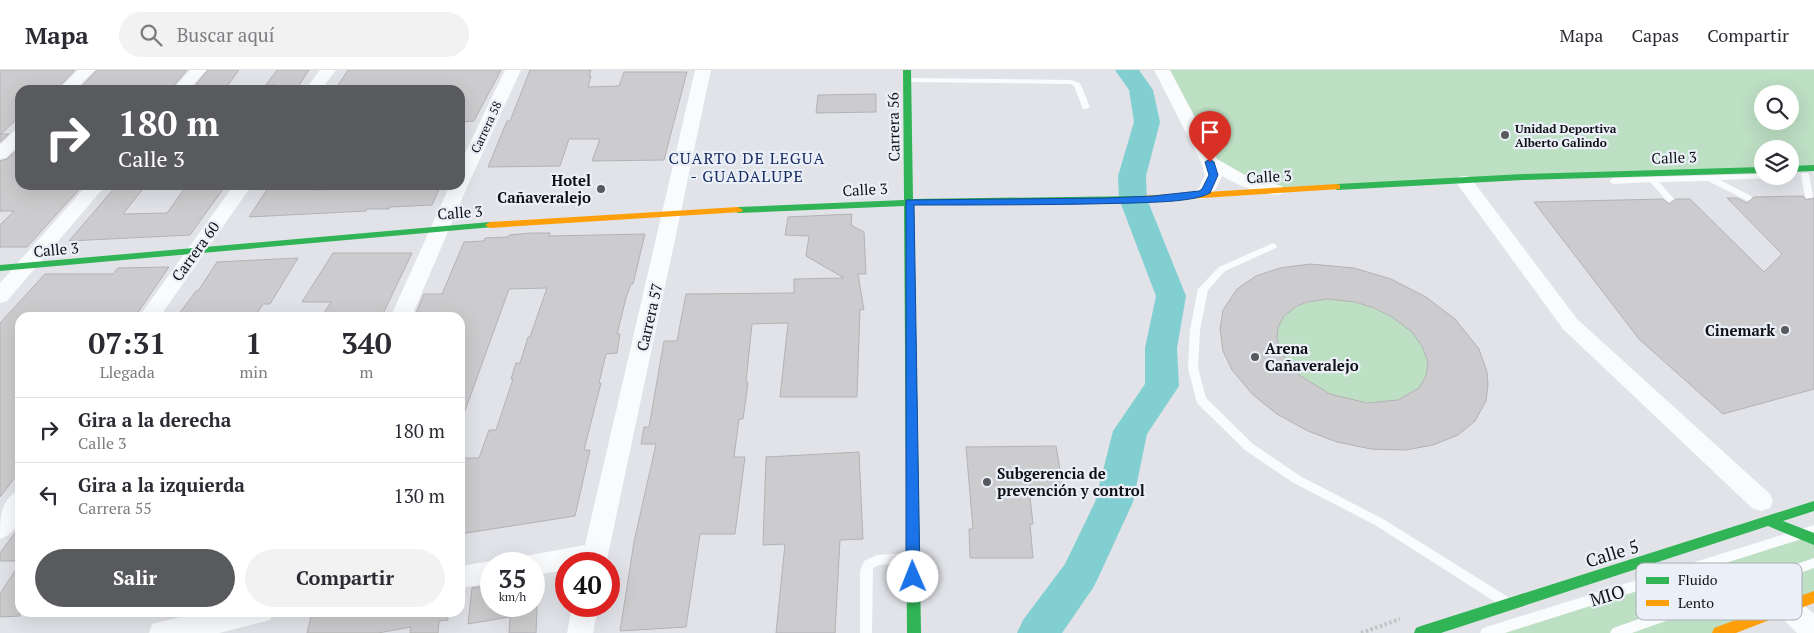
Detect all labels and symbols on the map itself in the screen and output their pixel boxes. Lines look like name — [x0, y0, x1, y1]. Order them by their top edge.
street label: Carrera 56 — [882, 92, 904, 162]
street label: Carrera 58 — [467, 99, 505, 155]
pin — [1189, 111, 1231, 162]
place label: Unidad Deportiva Alberto Galindo — [1515, 121, 1617, 150]
marker: Unidad Deportiva Alberto Galindo — [1499, 129, 1511, 141]
street label: Calle 3 — [1651, 146, 1697, 168]
district label: CUARTO DE LEGUA - GUADALUPE — [669, 147, 825, 187]
street label: Calle 3 — [1246, 165, 1292, 187]
place label: Hotel Cañaveralejo — [497, 170, 591, 207]
street label: Calle 3 — [842, 178, 888, 200]
marker: Hotel Cañaveralejo — [595, 183, 607, 195]
street label: Calle 3 — [437, 200, 483, 224]
street label: Carrera 60 — [167, 217, 223, 285]
street label: Calle 3 — [32, 237, 80, 261]
street label: Carrera 57 — [631, 281, 667, 353]
place label: Cinemark — [1705, 320, 1775, 340]
marker: Cinemark — [1779, 324, 1791, 336]
place label: Arena Cañaveralejo — [1265, 338, 1359, 375]
marker: Arena Cañaveralejo — [1249, 351, 1261, 363]
place label: Subgerencia de prevención y control — [997, 463, 1145, 500]
marker: Subgerencia de prevención y control — [981, 476, 993, 488]
street label: Calle 5 — [1582, 534, 1642, 572]
position arrow — [886, 550, 938, 602]
speed limit sign: 40 — [555, 552, 620, 617]
legend — [1636, 563, 1802, 620]
text: Fluido — [1678, 570, 1718, 589]
street label: MIO — [1587, 578, 1627, 612]
text: Lento — [1678, 593, 1714, 612]

